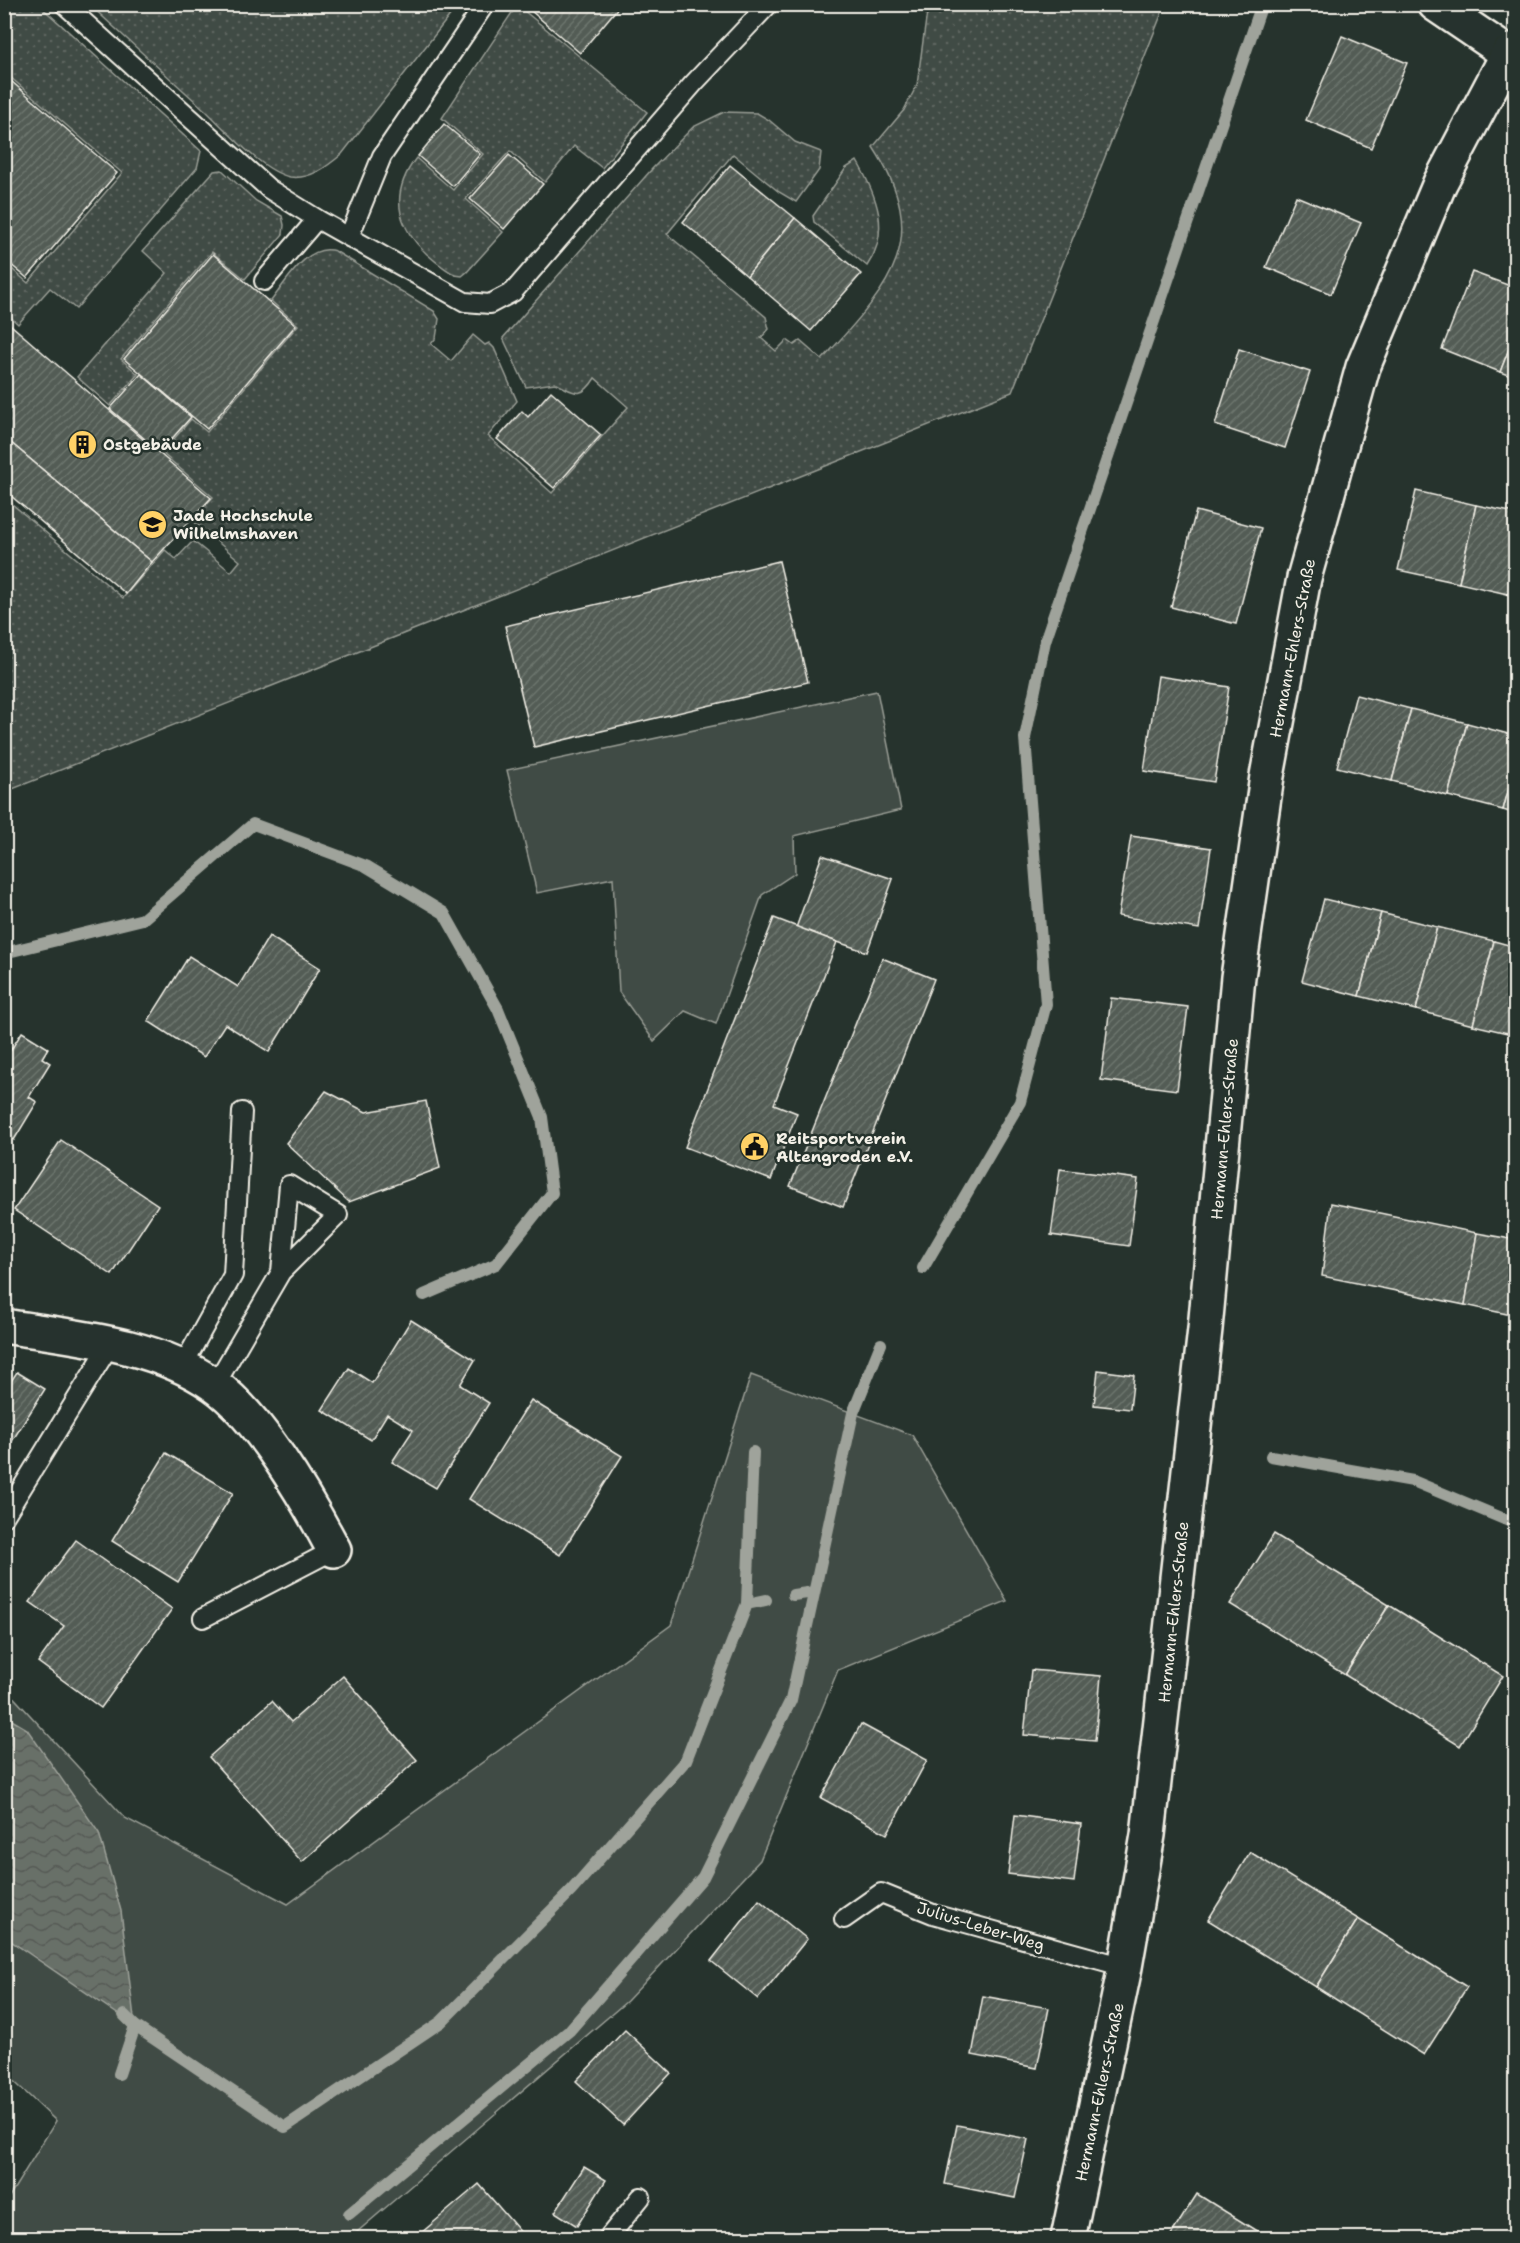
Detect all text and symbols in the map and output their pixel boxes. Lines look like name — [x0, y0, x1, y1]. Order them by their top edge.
building icon: Ostgebäude — [66, 428, 98, 460]
place label: Ostgebäude — [103, 434, 202, 455]
place label: Jade Hochschule Wilhelmshaven — [173, 505, 313, 544]
school or university icon: Jade Hochschule Wilhelmshaven — [136, 508, 168, 540]
street label: Hermann-Ehlers-Straße — [1265, 557, 1320, 740]
street label: Hermann-Ehlers-Straße — [1206, 1037, 1243, 1221]
place label: Reitsportverein Altengroden e.V. — [776, 1128, 913, 1167]
public building icon: Reitsportverein Altengroden e.V. — [739, 1131, 771, 1163]
street label: Hermann-Ehlers-Straße — [1154, 1520, 1193, 1704]
street label: Julius-Leber-Weg — [914, 1897, 1048, 1956]
street label: Hermann-Ehlers-Straße — [1070, 2001, 1129, 2183]

